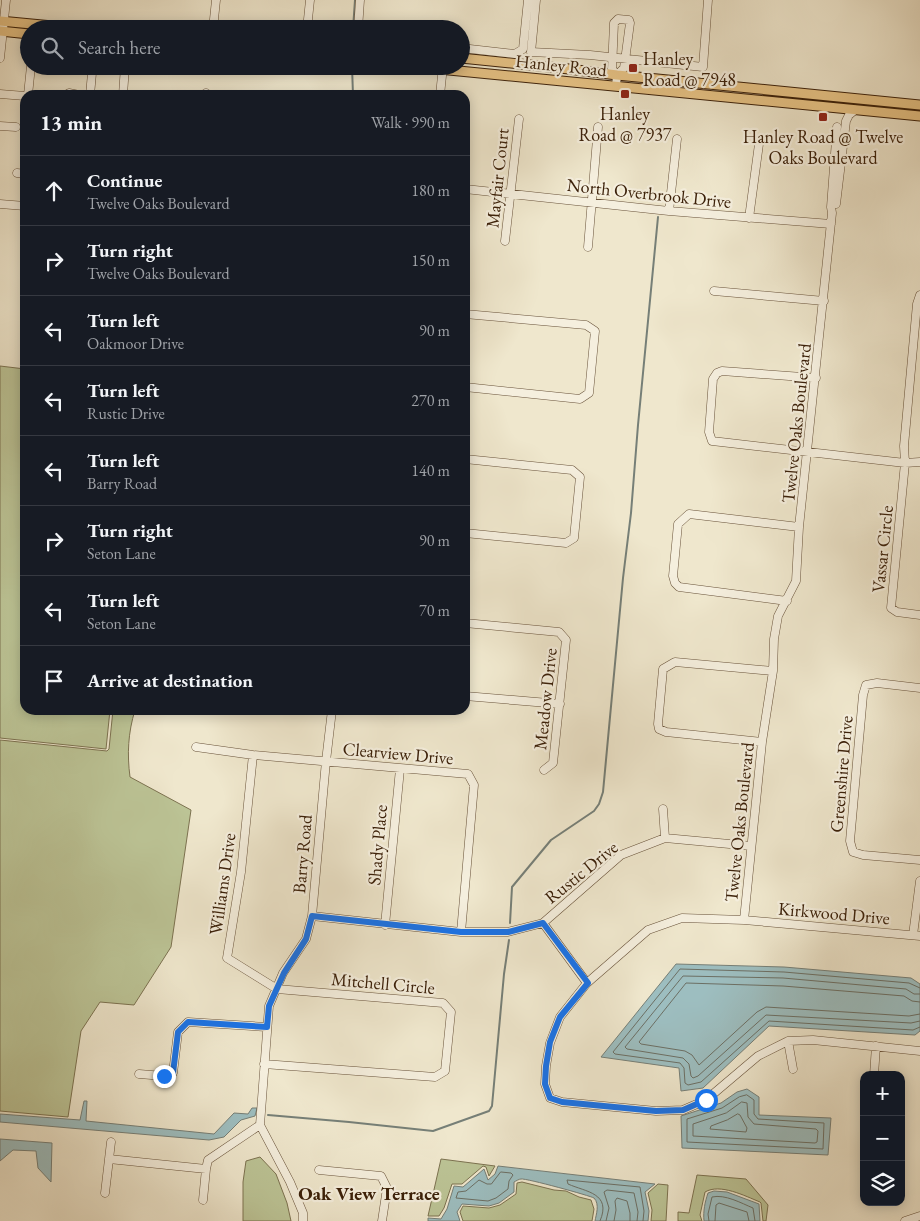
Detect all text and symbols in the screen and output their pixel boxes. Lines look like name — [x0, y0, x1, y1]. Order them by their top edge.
search box — [20, 20, 470, 75]
icon: search — [38, 34, 66, 62]
text: Search here — [78, 35, 160, 60]
place label: Hanley Road @ 7948 — [643, 47, 736, 91]
street label: Hanley Road — [514, 49, 609, 81]
marker: Hanley Road @ 7948 — [627, 62, 639, 74]
marker: Hanley Road @ 7937 — [619, 88, 631, 100]
place label: Hanley Road @ 7937 — [579, 102, 672, 146]
text: 13 min — [40, 109, 102, 136]
marker: Hanley Road @ Twelve Oaks Boulevard — [817, 111, 829, 123]
text: Walk · 990 m — [371, 112, 450, 133]
place label: Hanley Road @ Twelve Oaks Boulevard — [743, 125, 903, 169]
street label: Mayfair Court — [480, 127, 514, 229]
text: Continue — [87, 168, 162, 193]
street label: North Overbrook Drive — [566, 173, 732, 213]
icon: ahead — [40, 177, 68, 205]
text: 180 m — [411, 180, 450, 201]
text: Twelve Oaks Boulevard — [87, 193, 230, 214]
text: Turn right — [87, 238, 173, 263]
icon: right — [40, 247, 68, 275]
text: 150 m — [411, 250, 450, 271]
text: Twelve Oaks Boulevard — [87, 263, 230, 284]
text: Turn left — [87, 308, 159, 333]
icon: left — [40, 317, 68, 345]
text: 90 m — [419, 320, 450, 341]
text: Oakmoor Drive — [87, 333, 184, 354]
street label: Twelve Oaks Boulevard — [776, 341, 816, 504]
text: Turn left — [87, 378, 159, 403]
icon: left — [40, 387, 68, 415]
text: 270 m — [411, 390, 450, 411]
text: Rustic Drive — [87, 403, 165, 424]
text: Turn left — [87, 448, 159, 473]
icon: left — [40, 457, 68, 485]
text: 140 m — [411, 460, 450, 481]
text: Barry Road — [87, 473, 157, 494]
street label: Vassar Circle — [866, 504, 898, 594]
text: Turn right — [87, 518, 173, 543]
icon: right — [40, 527, 68, 555]
text: 90 m — [419, 530, 450, 551]
text: Seton Lane — [87, 543, 156, 564]
text: Turn left — [87, 588, 159, 613]
icon: left — [40, 597, 68, 625]
text: 70 m — [419, 600, 450, 621]
text: Seton Lane — [87, 613, 156, 634]
street label: Meadow Drive — [528, 647, 562, 751]
icon: arrive — [40, 667, 68, 695]
text: Arrive at destination — [87, 668, 253, 693]
street label: Greenshire Drive — [824, 715, 858, 833]
street label: Clearview Drive — [342, 737, 454, 769]
street label: Twelve Oaks Boulevard — [719, 740, 759, 903]
street label: Shady Place — [362, 804, 392, 886]
street label: Barry Road — [287, 813, 317, 894]
street label: Williams Drive — [203, 832, 241, 936]
street label: Rustic Drive — [540, 836, 622, 908]
street label: Kirkwood Drive — [777, 897, 891, 929]
street label: Mitchell Circle — [330, 967, 436, 999]
route end — [153, 1065, 176, 1088]
map controls — [860, 1071, 905, 1206]
button: + — [860, 1071, 905, 1116]
route start — [695, 1089, 718, 1112]
button: − — [860, 1116, 905, 1161]
button: layers — [860, 1161, 905, 1206]
district label: Oak View Terrace — [298, 1181, 440, 1206]

